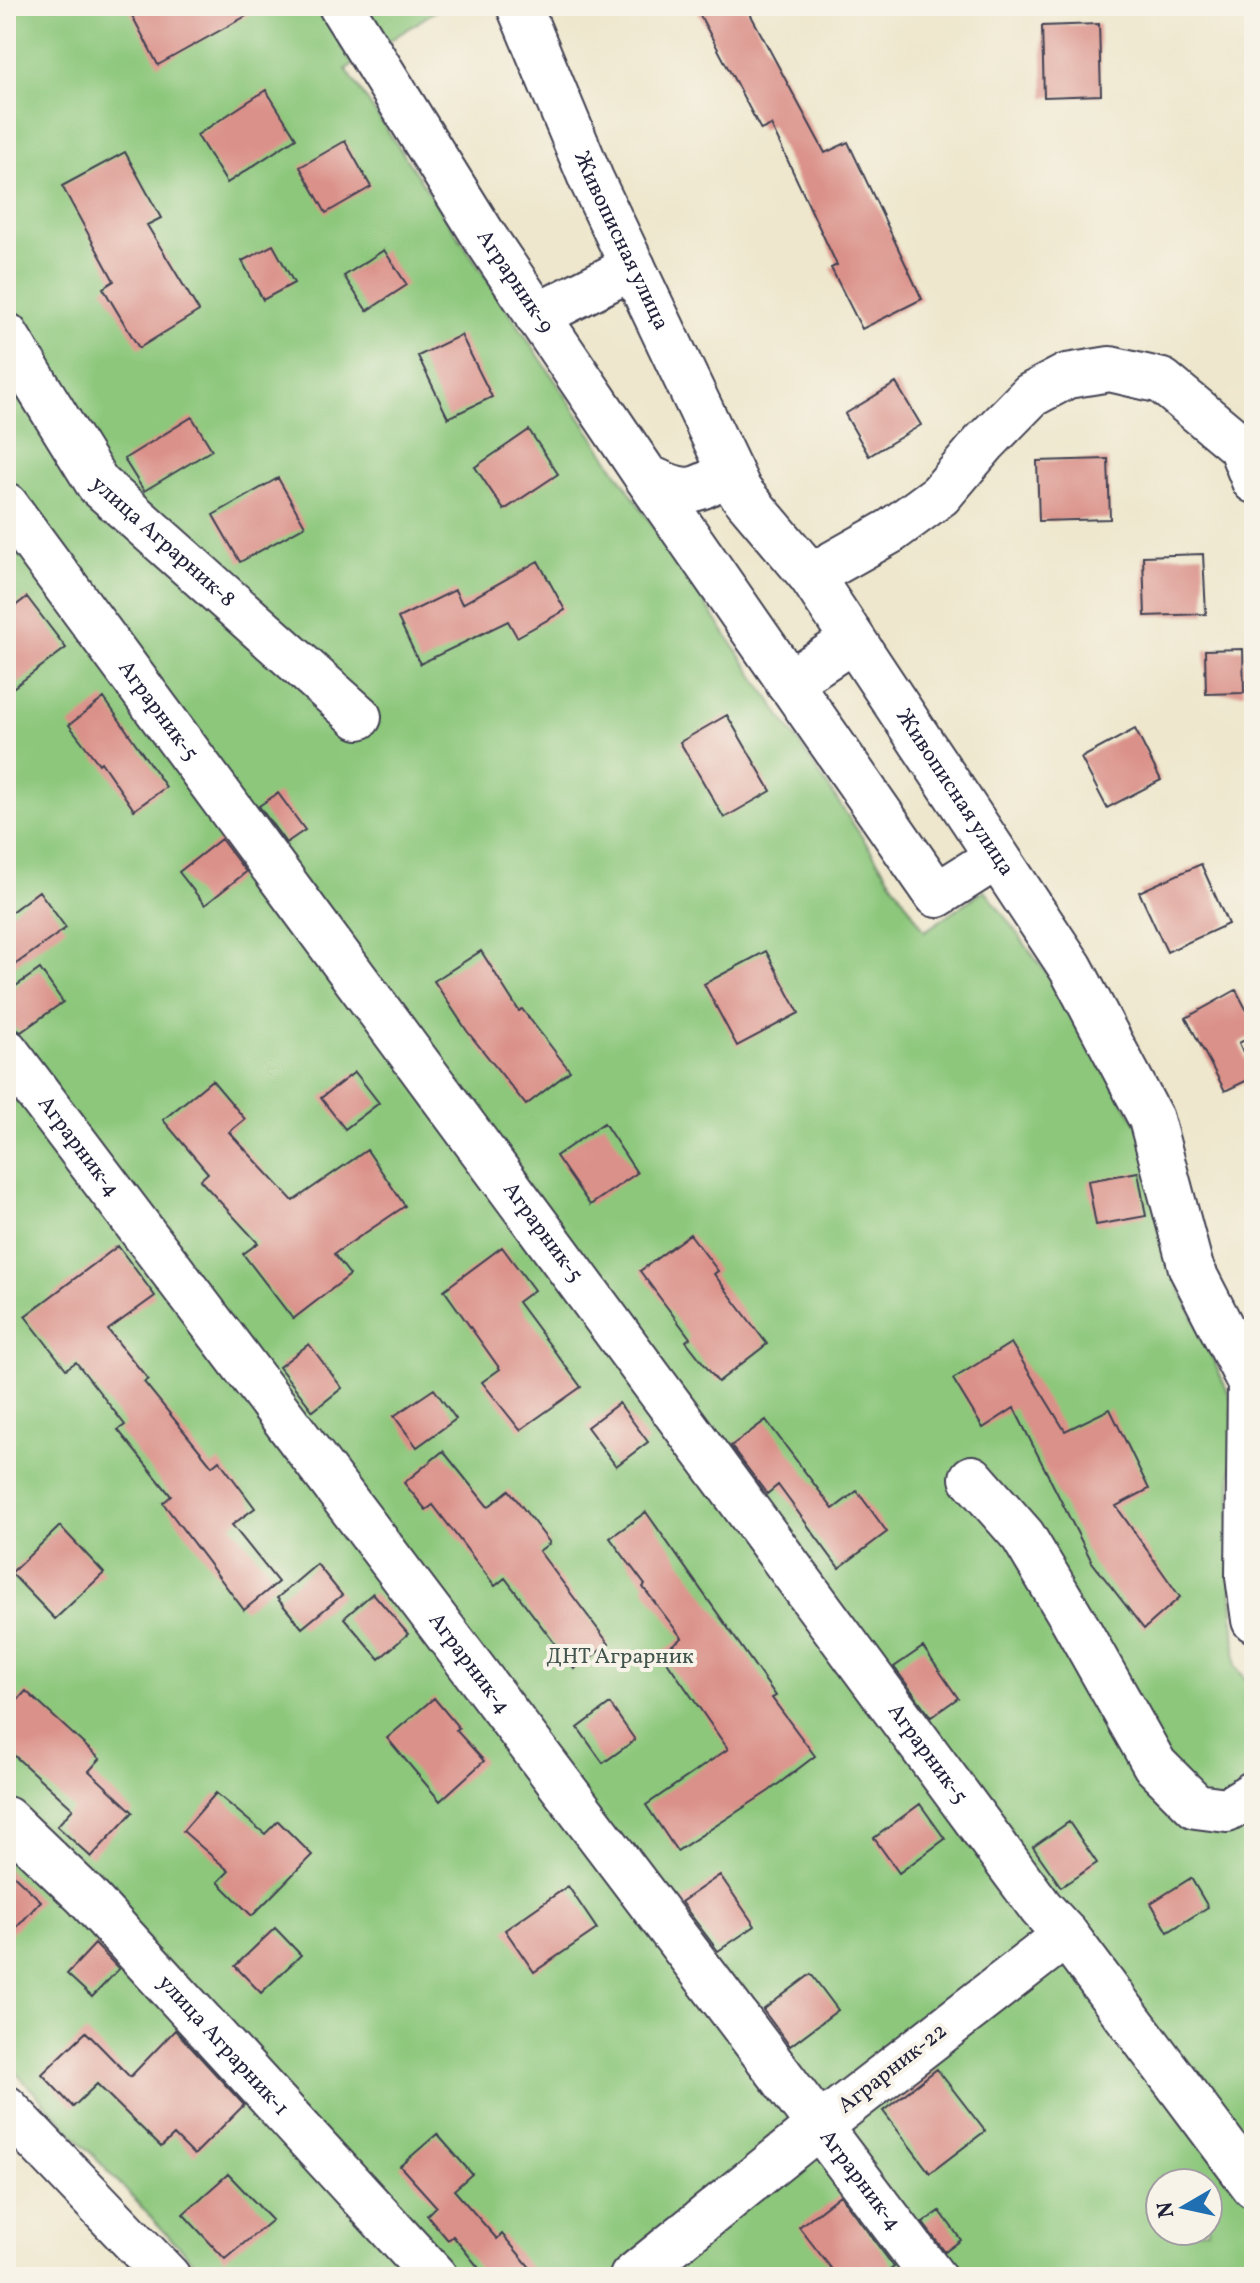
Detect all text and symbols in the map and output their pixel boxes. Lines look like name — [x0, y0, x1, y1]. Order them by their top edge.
street label: Живописная улица — [566, 147, 676, 336]
street label: Аграрник-9 — [469, 224, 561, 340]
street label: улица Аграрник-8 — [84, 469, 242, 615]
street label: Аграрник-5 — [110, 654, 206, 768]
street label: Живописная улица — [888, 703, 1021, 882]
street label: Аграрник-4 — [30, 1090, 127, 1204]
street label: Аграрник-5 — [495, 1176, 590, 1289]
street label: Аграрник-4 — [421, 1607, 518, 1721]
park label: ДНТ Аграрник — [546, 1642, 694, 1673]
street label: Аграрник-5 — [880, 1697, 975, 1811]
street label: улица Аграрник-1 — [150, 1968, 296, 2123]
street label: Аграрник-22 — [832, 2016, 954, 2122]
street label: Аграрник-4 — [812, 2123, 908, 2238]
north arrow — [1144, 2167, 1224, 2247]
text: N — [1150, 2199, 1183, 2220]

